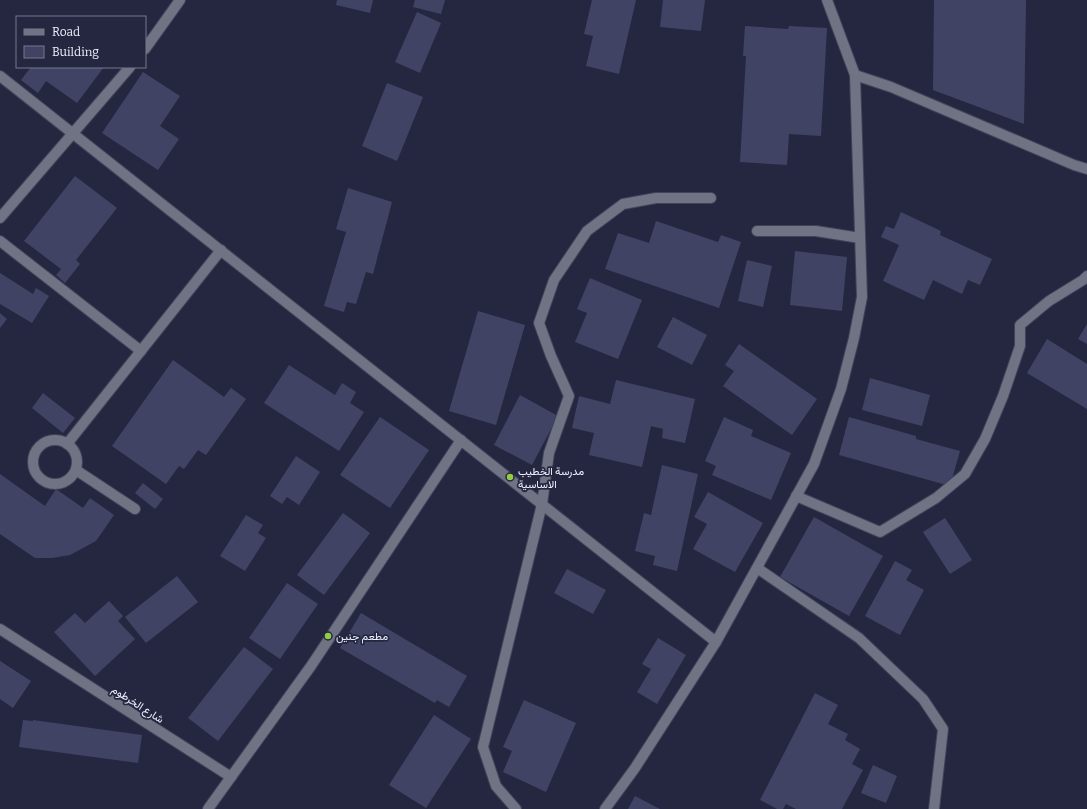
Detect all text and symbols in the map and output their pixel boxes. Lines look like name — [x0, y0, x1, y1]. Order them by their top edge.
legend — [16, 16, 146, 68]
text: Road — [52, 25, 80, 39]
text: Building — [52, 45, 99, 59]
place label: مدرسة الخطيب الاساسية — [518, 465, 584, 491]
marker: مدرسة الخطيب الاساسية — [505, 472, 515, 482]
place label: مطعم جنين — [336, 630, 388, 644]
marker: مطعم جنين — [323, 631, 333, 641]
street label: شارع الخرطوم — [109, 683, 167, 727]

